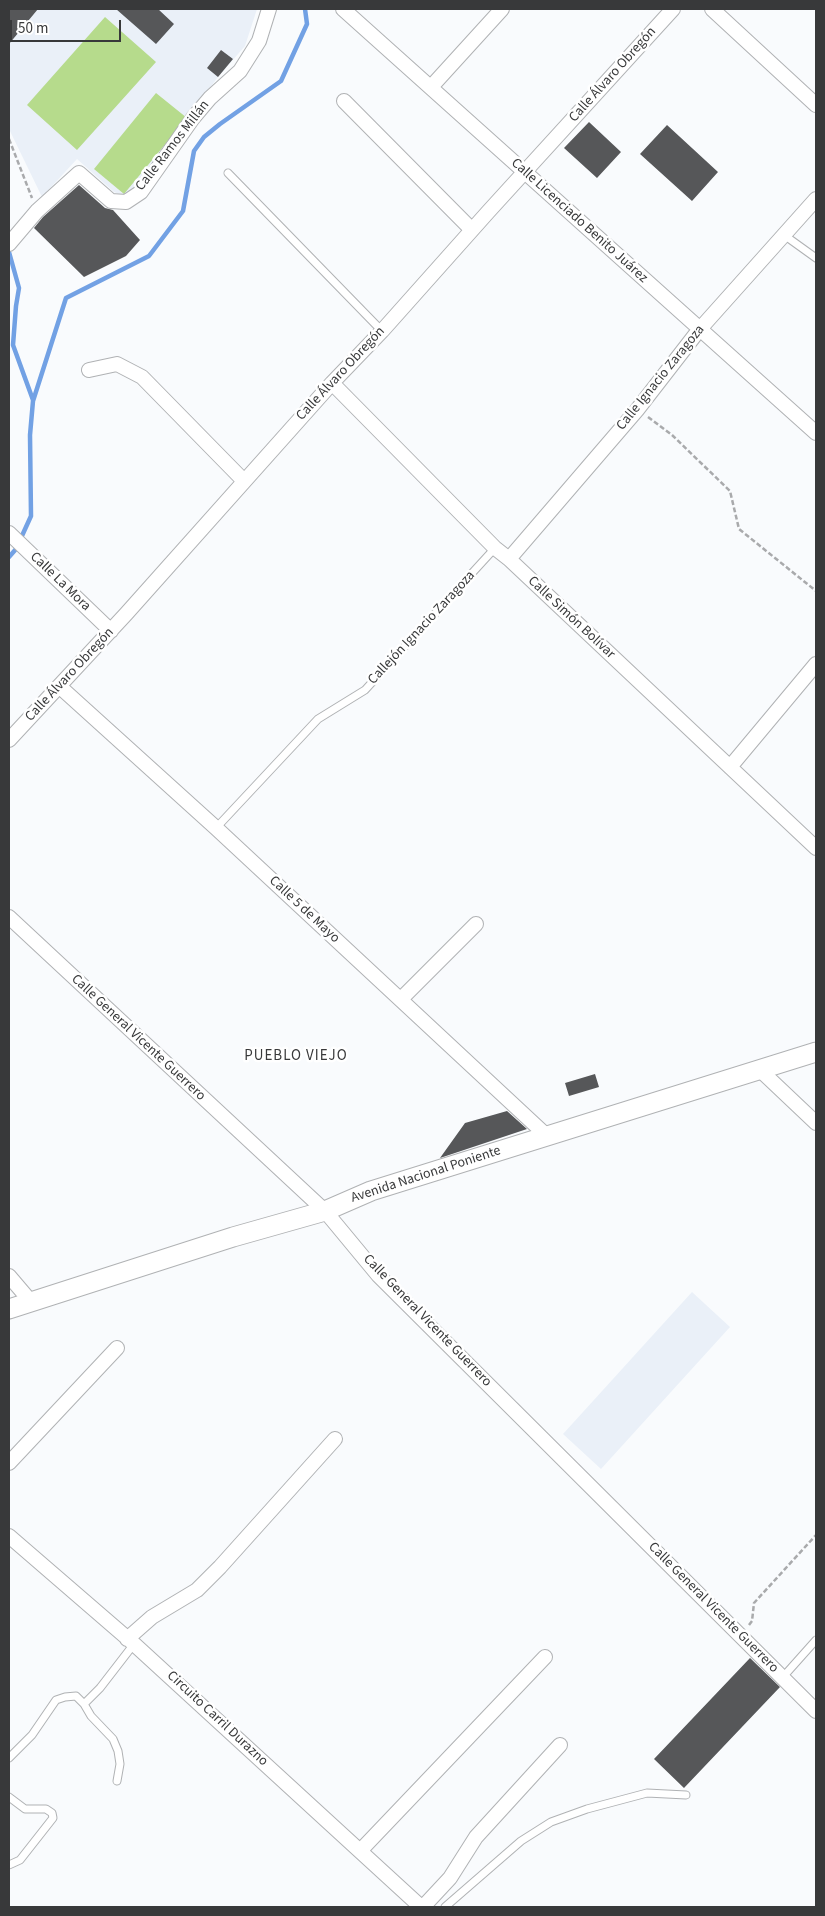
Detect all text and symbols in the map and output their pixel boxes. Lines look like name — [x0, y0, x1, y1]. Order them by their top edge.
scale bar — [12, 10, 124, 42]
text: 50 m — [18, 18, 48, 39]
street label: Calle Álvaro Obregón — [566, 24, 660, 126]
street label: Calle Ramos Millán — [132, 97, 214, 195]
street label: Calle Licenciado Benito Juárez — [507, 155, 651, 287]
street label: Calle Ignacio Zaragoza — [613, 322, 709, 434]
street label: Calle Álvaro Obregón — [293, 324, 389, 424]
street label: Calle La Mora — [26, 549, 94, 615]
street label: Callejón Ignacio Zaragoza — [365, 568, 479, 688]
street label: Calle Simón Bolívar — [524, 573, 618, 663]
street label: Calle Álvaro Obregón — [22, 625, 118, 725]
street label: Calle 5 de Mayo — [265, 873, 343, 947]
street label: Calle General Vicente Guerrero — [67, 971, 209, 1105]
district label: PUEBLO VIEJO — [243, 1048, 349, 1066]
street label: Avenida Nacional Poniente — [349, 1143, 503, 1207]
street label: Calle General Vicente Guerrero — [359, 1251, 495, 1391]
street label: Calle General Vicente Guerrero — [644, 1539, 782, 1677]
street label: Circuito Carril Durazno — [163, 1668, 271, 1770]

